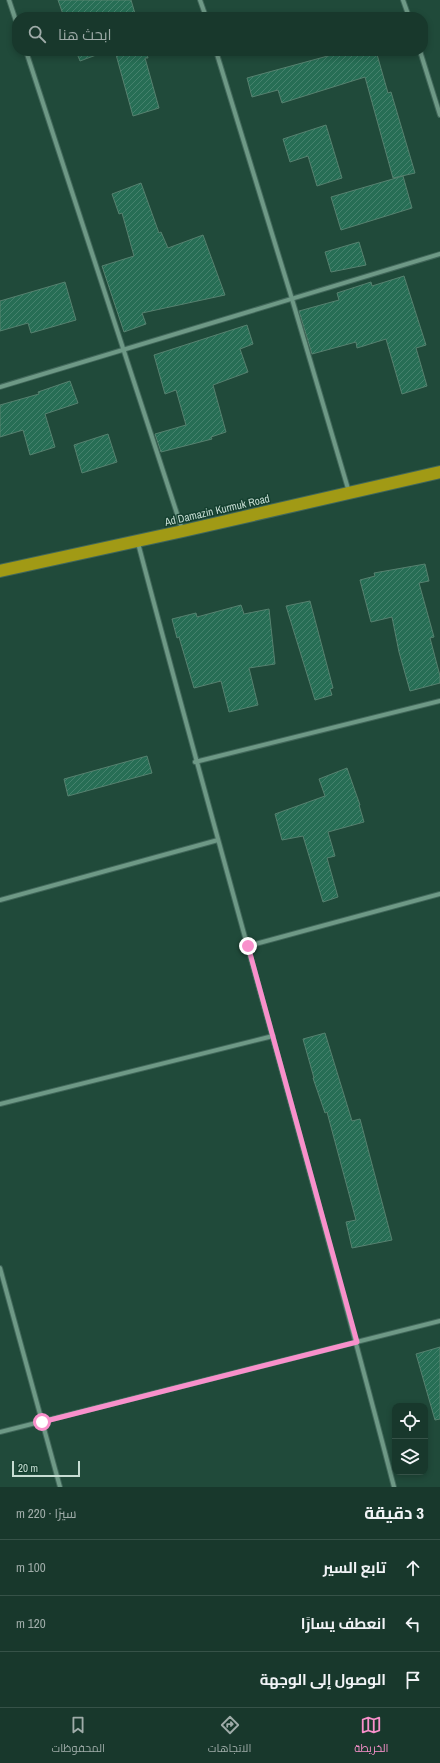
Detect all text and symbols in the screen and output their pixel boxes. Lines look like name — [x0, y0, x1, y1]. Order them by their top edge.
search box — [12, 12, 428, 56]
icon: search — [26, 23, 48, 45]
text: ابحث هنا — [58, 24, 112, 45]
street label: Ad Damazin Kurmuk Road — [162, 491, 271, 529]
route end — [239, 937, 257, 955]
map controls — [392, 1403, 428, 1475]
button: locate — [392, 1403, 428, 1439]
route start — [33, 1413, 51, 1431]
button: layers — [392, 1439, 428, 1475]
scale bar — [12, 1459, 80, 1478]
text: 20 m — [18, 1461, 38, 1475]
text: 3 دقيقة — [364, 1501, 424, 1524]
text: سيرًا · 220 m — [16, 1505, 77, 1522]
text: تابع السير — [323, 1557, 386, 1578]
icon: ahead — [402, 1557, 424, 1579]
text: 100 m — [16, 1559, 46, 1576]
text: انعطف يسارًا — [301, 1613, 386, 1634]
icon: left — [402, 1613, 424, 1635]
text: 120 m — [16, 1615, 46, 1632]
text: الوصول إلى الوجهة — [260, 1669, 386, 1690]
icon: arrive — [402, 1669, 424, 1691]
tab: المحفوظات — [51, 1714, 105, 1758]
tab: الاتجاهات — [208, 1714, 251, 1758]
tab: الخريطة — [354, 1714, 389, 1758]

